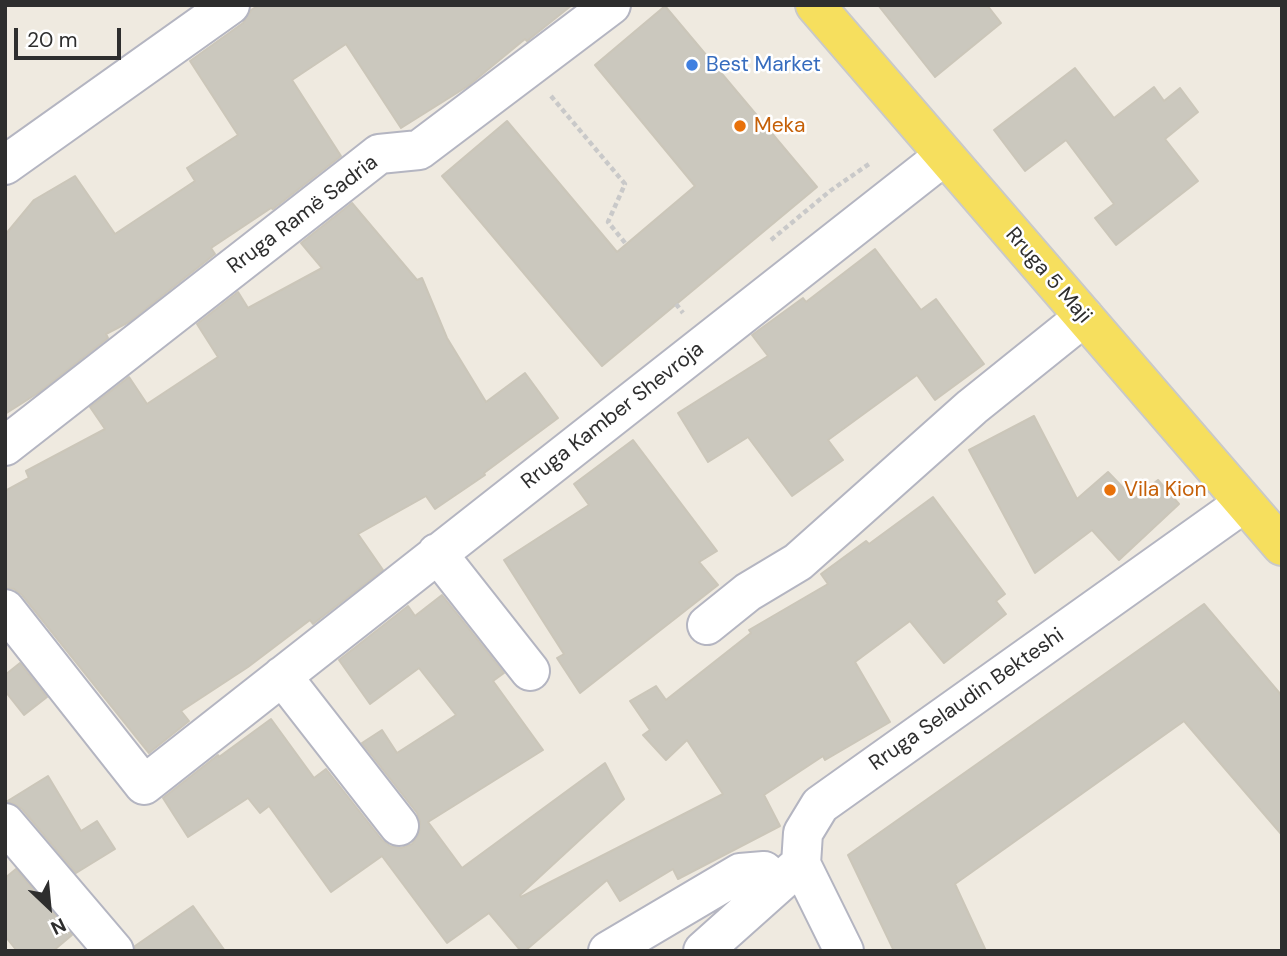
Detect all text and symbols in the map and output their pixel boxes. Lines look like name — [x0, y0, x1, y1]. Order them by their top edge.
scale bar — [18, 14, 124, 58]
text: 20 m — [27, 26, 78, 54]
place label: Best Market — [706, 52, 821, 78]
marker: Best Market — [684, 57, 700, 73]
place label: Meka — [754, 113, 806, 139]
marker: Meka — [732, 118, 748, 134]
street label: Rruga Ramë Sadria — [223, 150, 383, 280]
street label: Rruga 5 Maji — [1000, 223, 1096, 329]
street label: Rruga Kamber Shevroja — [517, 337, 709, 495]
place label: Vila Kion — [1124, 477, 1207, 503]
marker: Vila Kion — [1102, 482, 1118, 498]
street label: Rruga Selaudin Bekteshi — [865, 623, 1069, 777]
north arrow — [14, 872, 84, 942]
text: N — [47, 912, 70, 941]

